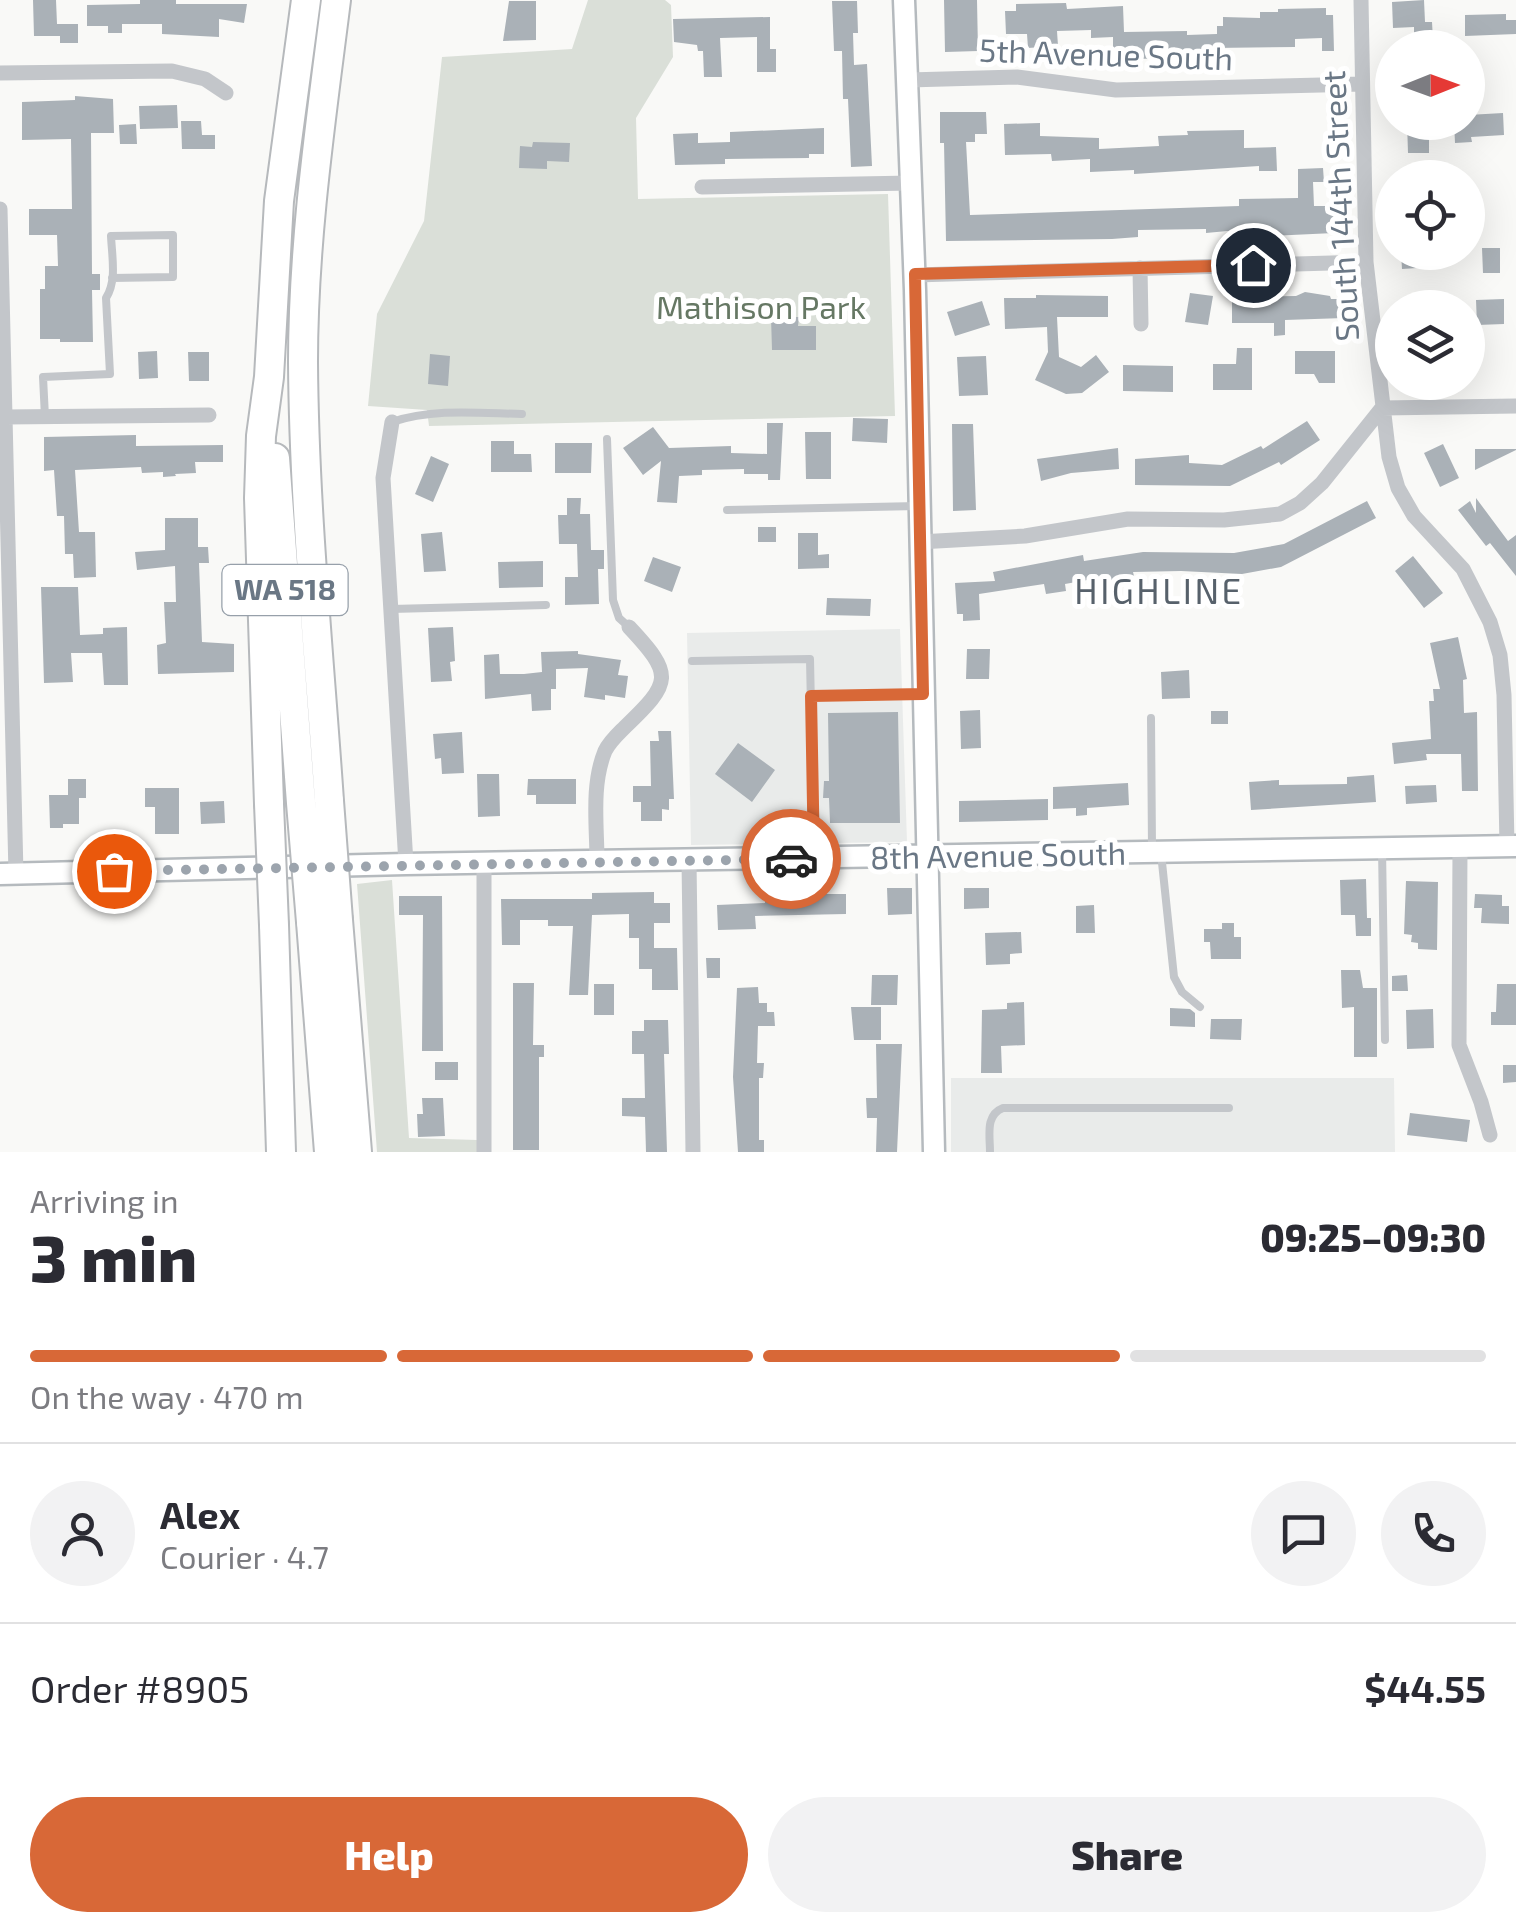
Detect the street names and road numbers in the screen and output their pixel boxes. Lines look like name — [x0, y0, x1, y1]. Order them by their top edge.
street label: 5th Avenue South — [979, 30, 1234, 76]
street label: South 144th Street — [1313, 70, 1365, 343]
road number: WA 518 — [222, 565, 348, 615]
street label: 8th Avenue South — [870, 833, 1126, 875]

